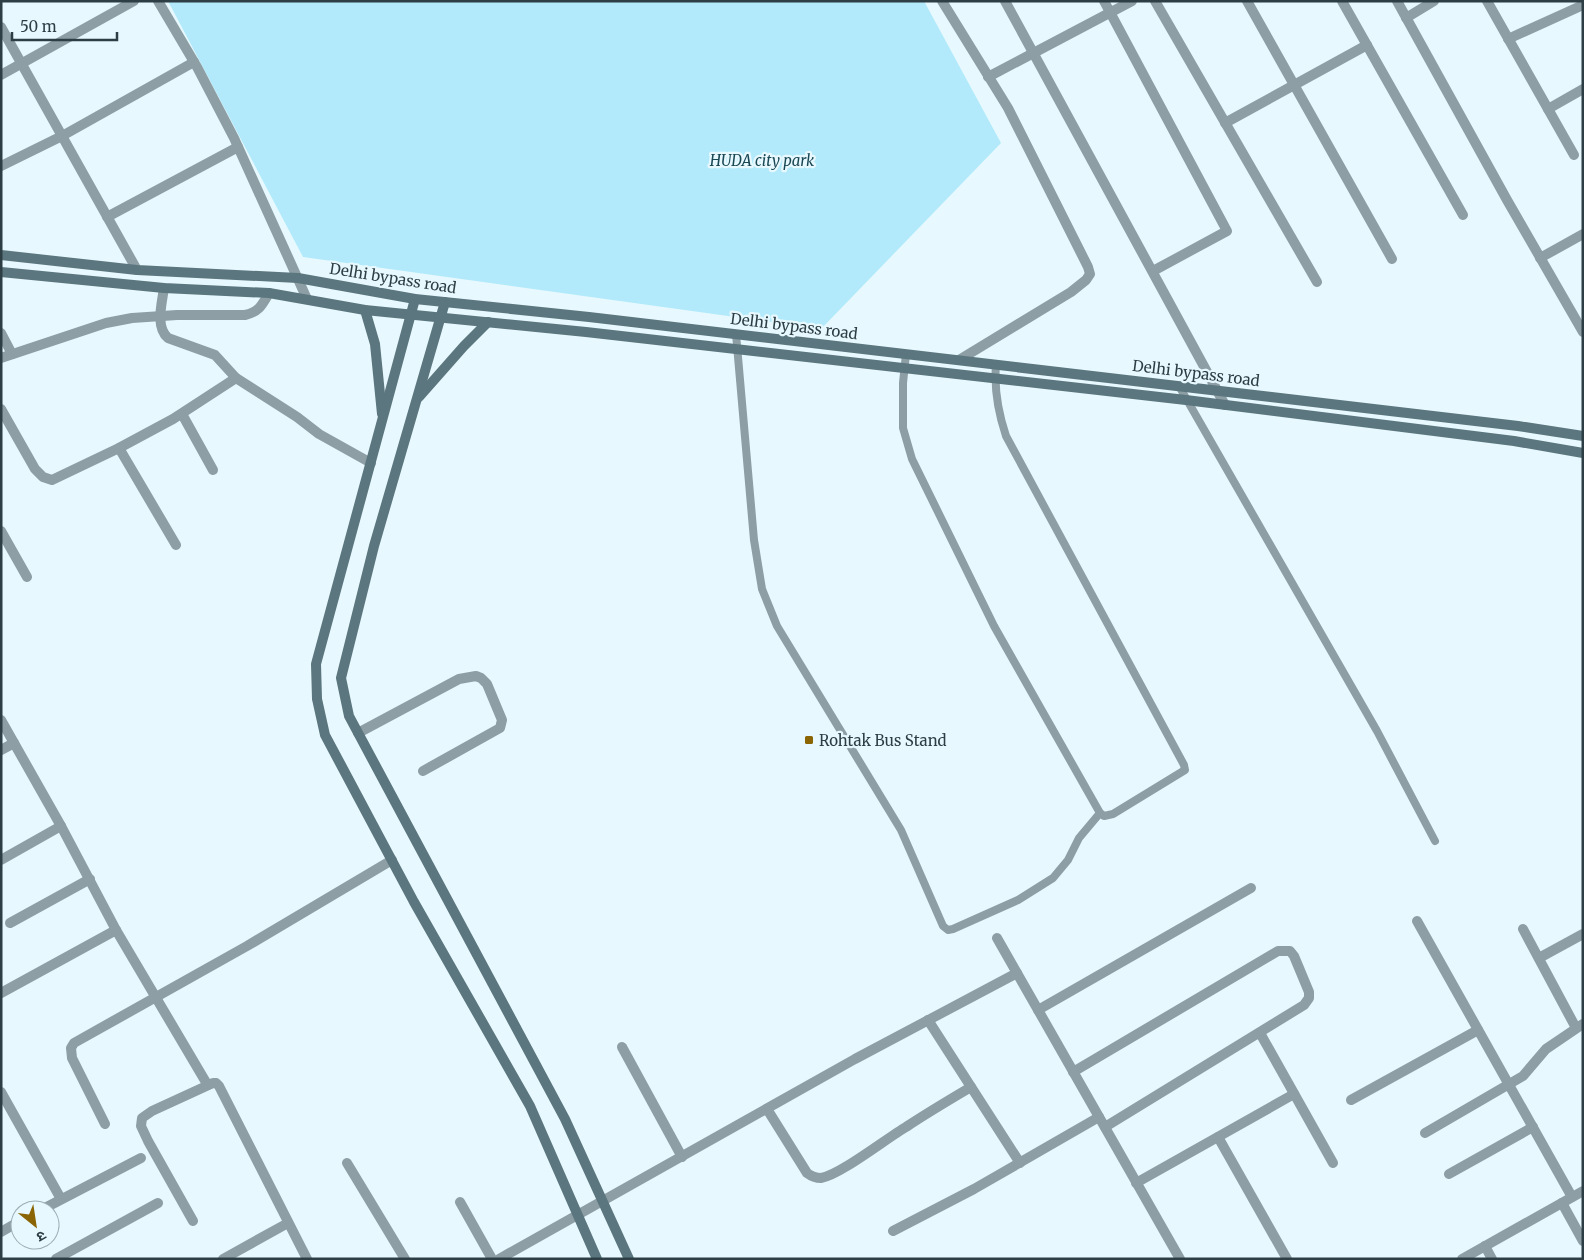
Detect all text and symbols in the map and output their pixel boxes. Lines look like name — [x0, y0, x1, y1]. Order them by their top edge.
scale bar — [12, 10, 118, 42]
text: 50 m — [20, 17, 57, 36]
park label: HUDA city park — [709, 151, 815, 170]
street label: Delhi bypass road — [328, 259, 458, 297]
street label: Delhi bypass road — [729, 309, 859, 343]
street label: Delhi bypass road — [1131, 356, 1261, 390]
place label: Rohtak Bus Stand — [819, 731, 947, 750]
marker: Rohtak Bus Stand — [803, 734, 815, 746]
north arrow — [10, 1200, 60, 1250]
text: उ — [33, 1226, 50, 1247]

